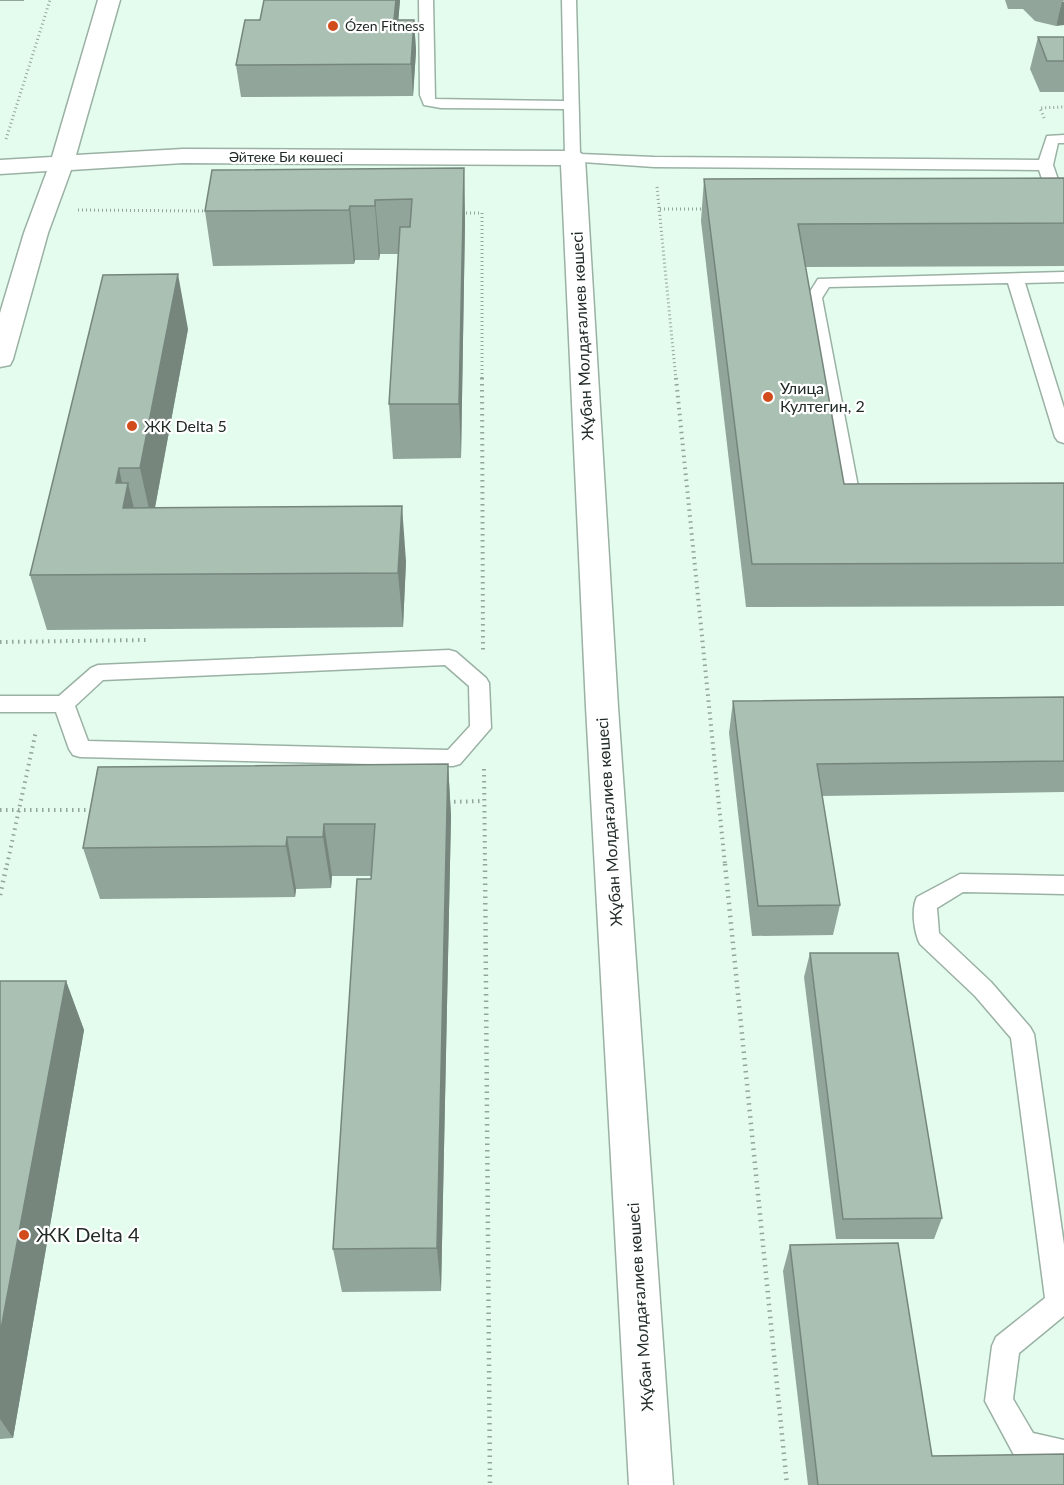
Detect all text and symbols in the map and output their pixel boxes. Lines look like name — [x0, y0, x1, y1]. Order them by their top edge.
place label: Ózen Fitness — [345, 17, 425, 34]
marker: Ózen Fitness — [326, 19, 340, 33]
street label: Әйтеке Би көшесі — [229, 148, 343, 165]
street label: Жұбан Молдағалиев көшесі — [567, 231, 596, 441]
place label: Улица Култегин, 2 — [780, 378, 865, 415]
marker: Улица Култегин, 2 — [761, 390, 775, 404]
place label: ЖК Delta 5 — [144, 416, 227, 435]
marker: ЖК Delta 5 — [125, 419, 139, 433]
street label: Жұбан Молдағалиев көшесі — [592, 717, 625, 927]
street label: Жұбан Молдағалиев көшесі — [623, 1202, 656, 1412]
place label: ЖК Delta 4 — [36, 1222, 140, 1246]
marker: ЖК Delta 4 — [17, 1228, 31, 1242]

